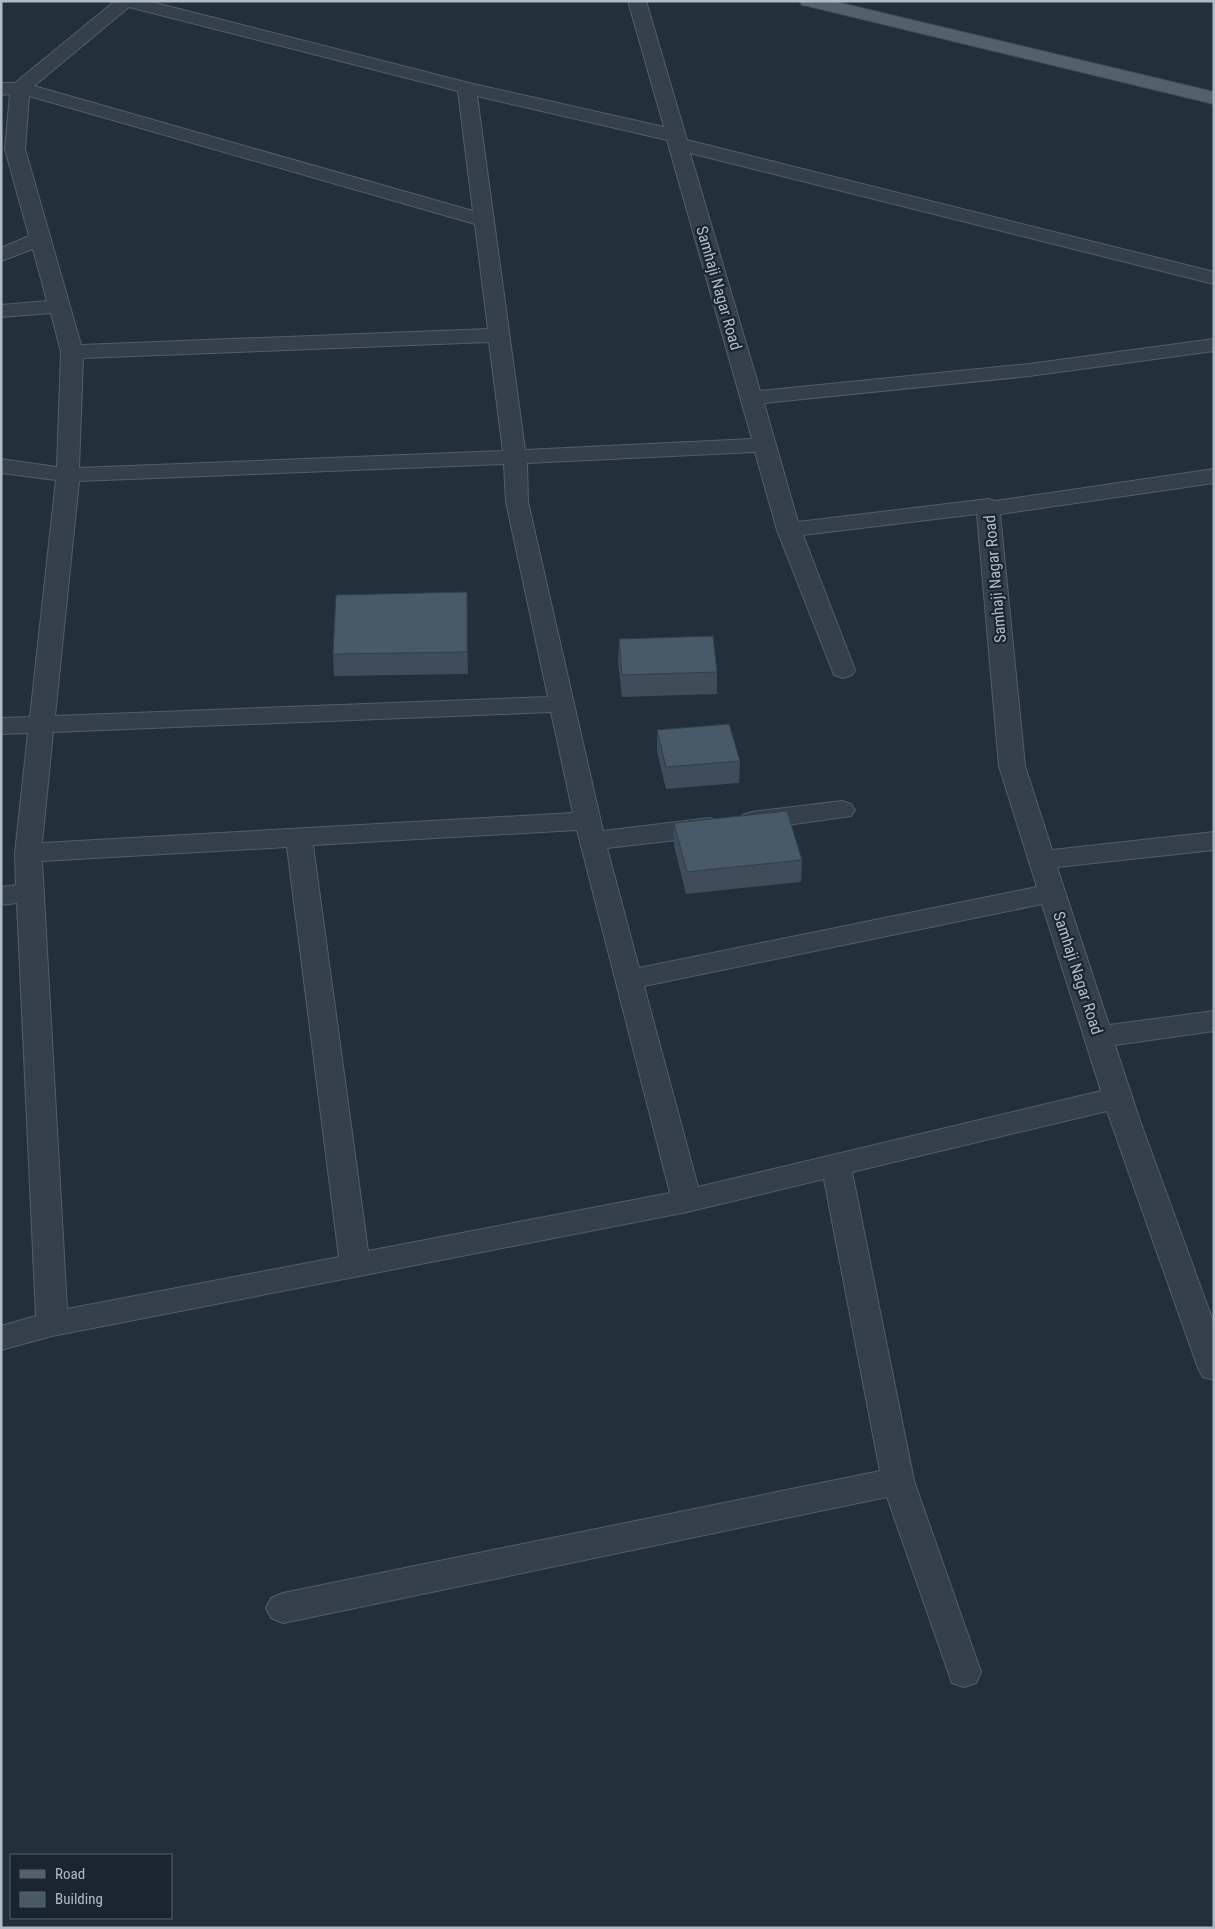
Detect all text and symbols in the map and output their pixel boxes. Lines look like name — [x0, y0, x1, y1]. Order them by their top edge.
street label: Samhaji Nagar Road — [692, 224, 746, 352]
street label: Samhaji Nagar Road — [980, 514, 1010, 644]
street label: Samhaji Nagar Road — [1049, 909, 1107, 1037]
legend — [10, 1854, 172, 1919]
text: Road — [55, 1865, 85, 1883]
text: Building — [55, 1890, 103, 1908]

